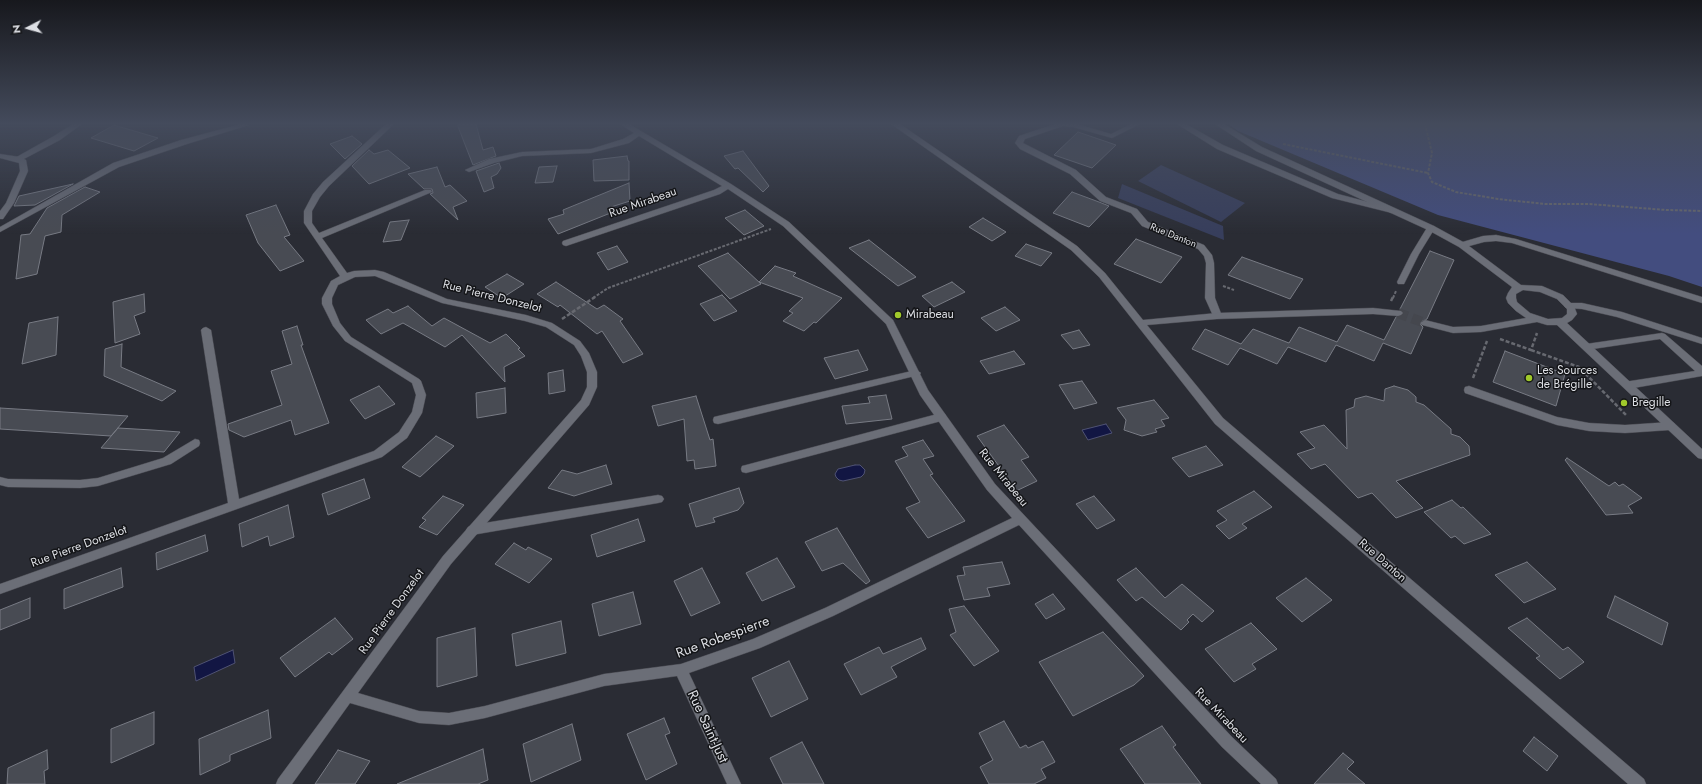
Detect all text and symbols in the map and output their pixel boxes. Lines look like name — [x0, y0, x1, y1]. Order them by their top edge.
north arrow — [8, 8, 48, 48]
text: N — [8, 24, 24, 34]
street label: Rue Mirabeau — [607, 185, 679, 221]
street label: Rue Danton — [1148, 221, 1198, 251]
street label: Rue Pierre Donzelot — [441, 278, 543, 316]
place label: Mirabeau — [906, 308, 954, 322]
marker: Mirabeau — [893, 310, 903, 320]
place label: Les Sources de Brégille — [1537, 364, 1597, 392]
marker: Les Sources de Brégille — [1524, 373, 1534, 383]
place label: Bregille — [1632, 396, 1670, 410]
marker: Bregille — [1619, 398, 1629, 408]
street label: Rue Mirabeau — [975, 446, 1031, 510]
street label: Rue Pierre Donzelot — [29, 523, 129, 571]
street label: Rue Danton — [1355, 536, 1409, 586]
street label: Rue Pierre Donzelot — [356, 567, 428, 657]
street label: Rue Robespierre — [674, 613, 772, 663]
street label: Rue Mirabeau — [1191, 686, 1251, 746]
street label: Rue Saint-Just — [683, 688, 731, 766]

